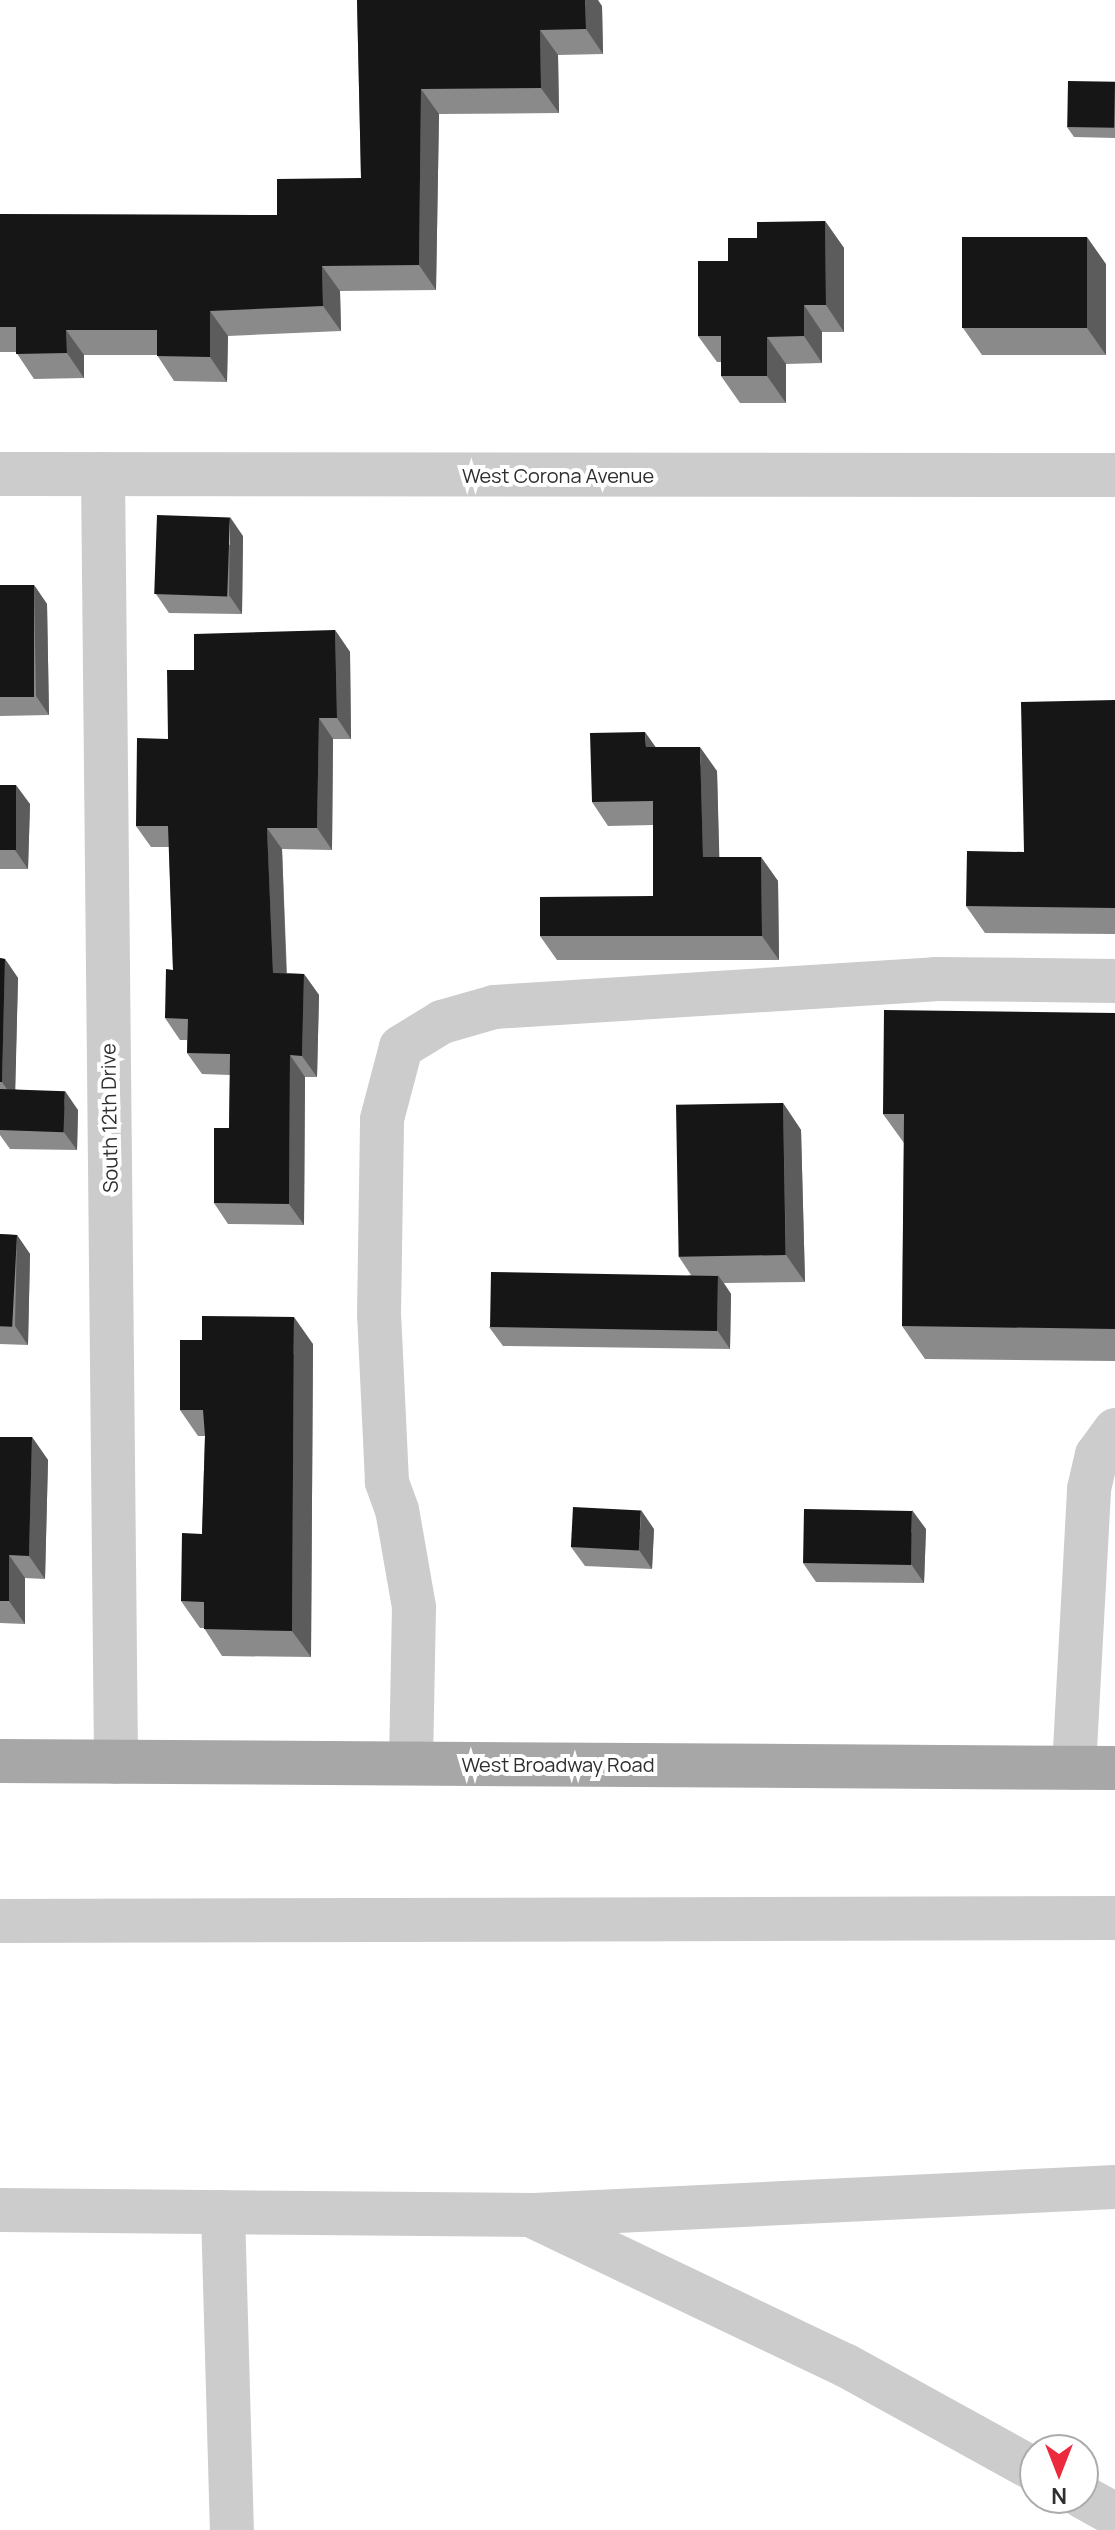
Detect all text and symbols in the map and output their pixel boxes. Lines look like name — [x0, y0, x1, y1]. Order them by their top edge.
street label: West Corona Avenue — [462, 463, 654, 487]
street label: South 12th Drive — [96, 1043, 122, 1193]
street label: West Broadway Road — [462, 1752, 654, 1776]
north arrow — [1019, 2434, 1099, 2514]
text: N — [1051, 2481, 1067, 2511]

